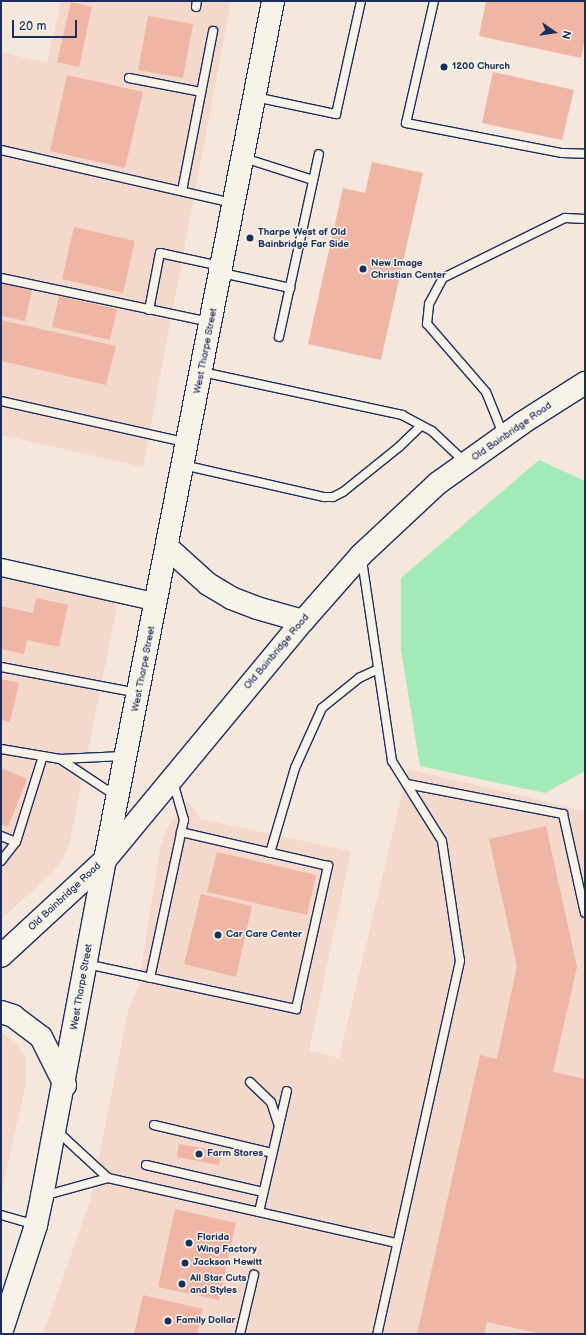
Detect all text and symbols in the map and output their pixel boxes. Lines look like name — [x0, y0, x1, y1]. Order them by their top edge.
scale bar — [14, 12, 79, 38]
north arrow — [534, 12, 574, 52]
text: 20 m — [19, 19, 46, 34]
text: N — [559, 29, 573, 40]
place label: 1200 Church — [452, 61, 510, 73]
marker: 1200 Church — [439, 62, 449, 72]
place label: Tharpe West of Old Bainbridge Far Side — [258, 226, 349, 250]
marker: Tharpe West of Old Bainbridge Far Side — [245, 233, 255, 243]
place label: New Image Christian Center — [371, 257, 446, 280]
marker: New Image Christian Center — [358, 264, 368, 274]
street label: West Tharpe Street — [192, 307, 220, 395]
street label: Old Bainbridge Road — [470, 400, 554, 464]
street label: Old Bainbridge Road — [242, 612, 312, 692]
street label: West Tharpe Street — [130, 625, 158, 713]
street label: Old Bainbridge Road — [26, 860, 104, 934]
place label: Car Care Center — [226, 929, 302, 941]
marker: Car Care Center — [213, 930, 223, 940]
street label: West Tharpe Street — [68, 943, 96, 1031]
place label: Farm Stores — [207, 1148, 263, 1160]
marker: Farm Stores — [194, 1149, 204, 1159]
place label: Florida Wing Factory — [197, 1231, 257, 1254]
marker: Florida Wing Factory — [184, 1238, 194, 1248]
place label: Jackson Hewitt — [193, 1257, 262, 1269]
marker: Jackson Hewitt — [180, 1258, 190, 1268]
place label: All Star Cuts and Styles — [190, 1272, 246, 1296]
marker: All Star Cuts and Styles — [177, 1279, 187, 1289]
place label: Family Dollar — [176, 1315, 236, 1327]
marker: Family Dollar — [163, 1316, 173, 1326]

